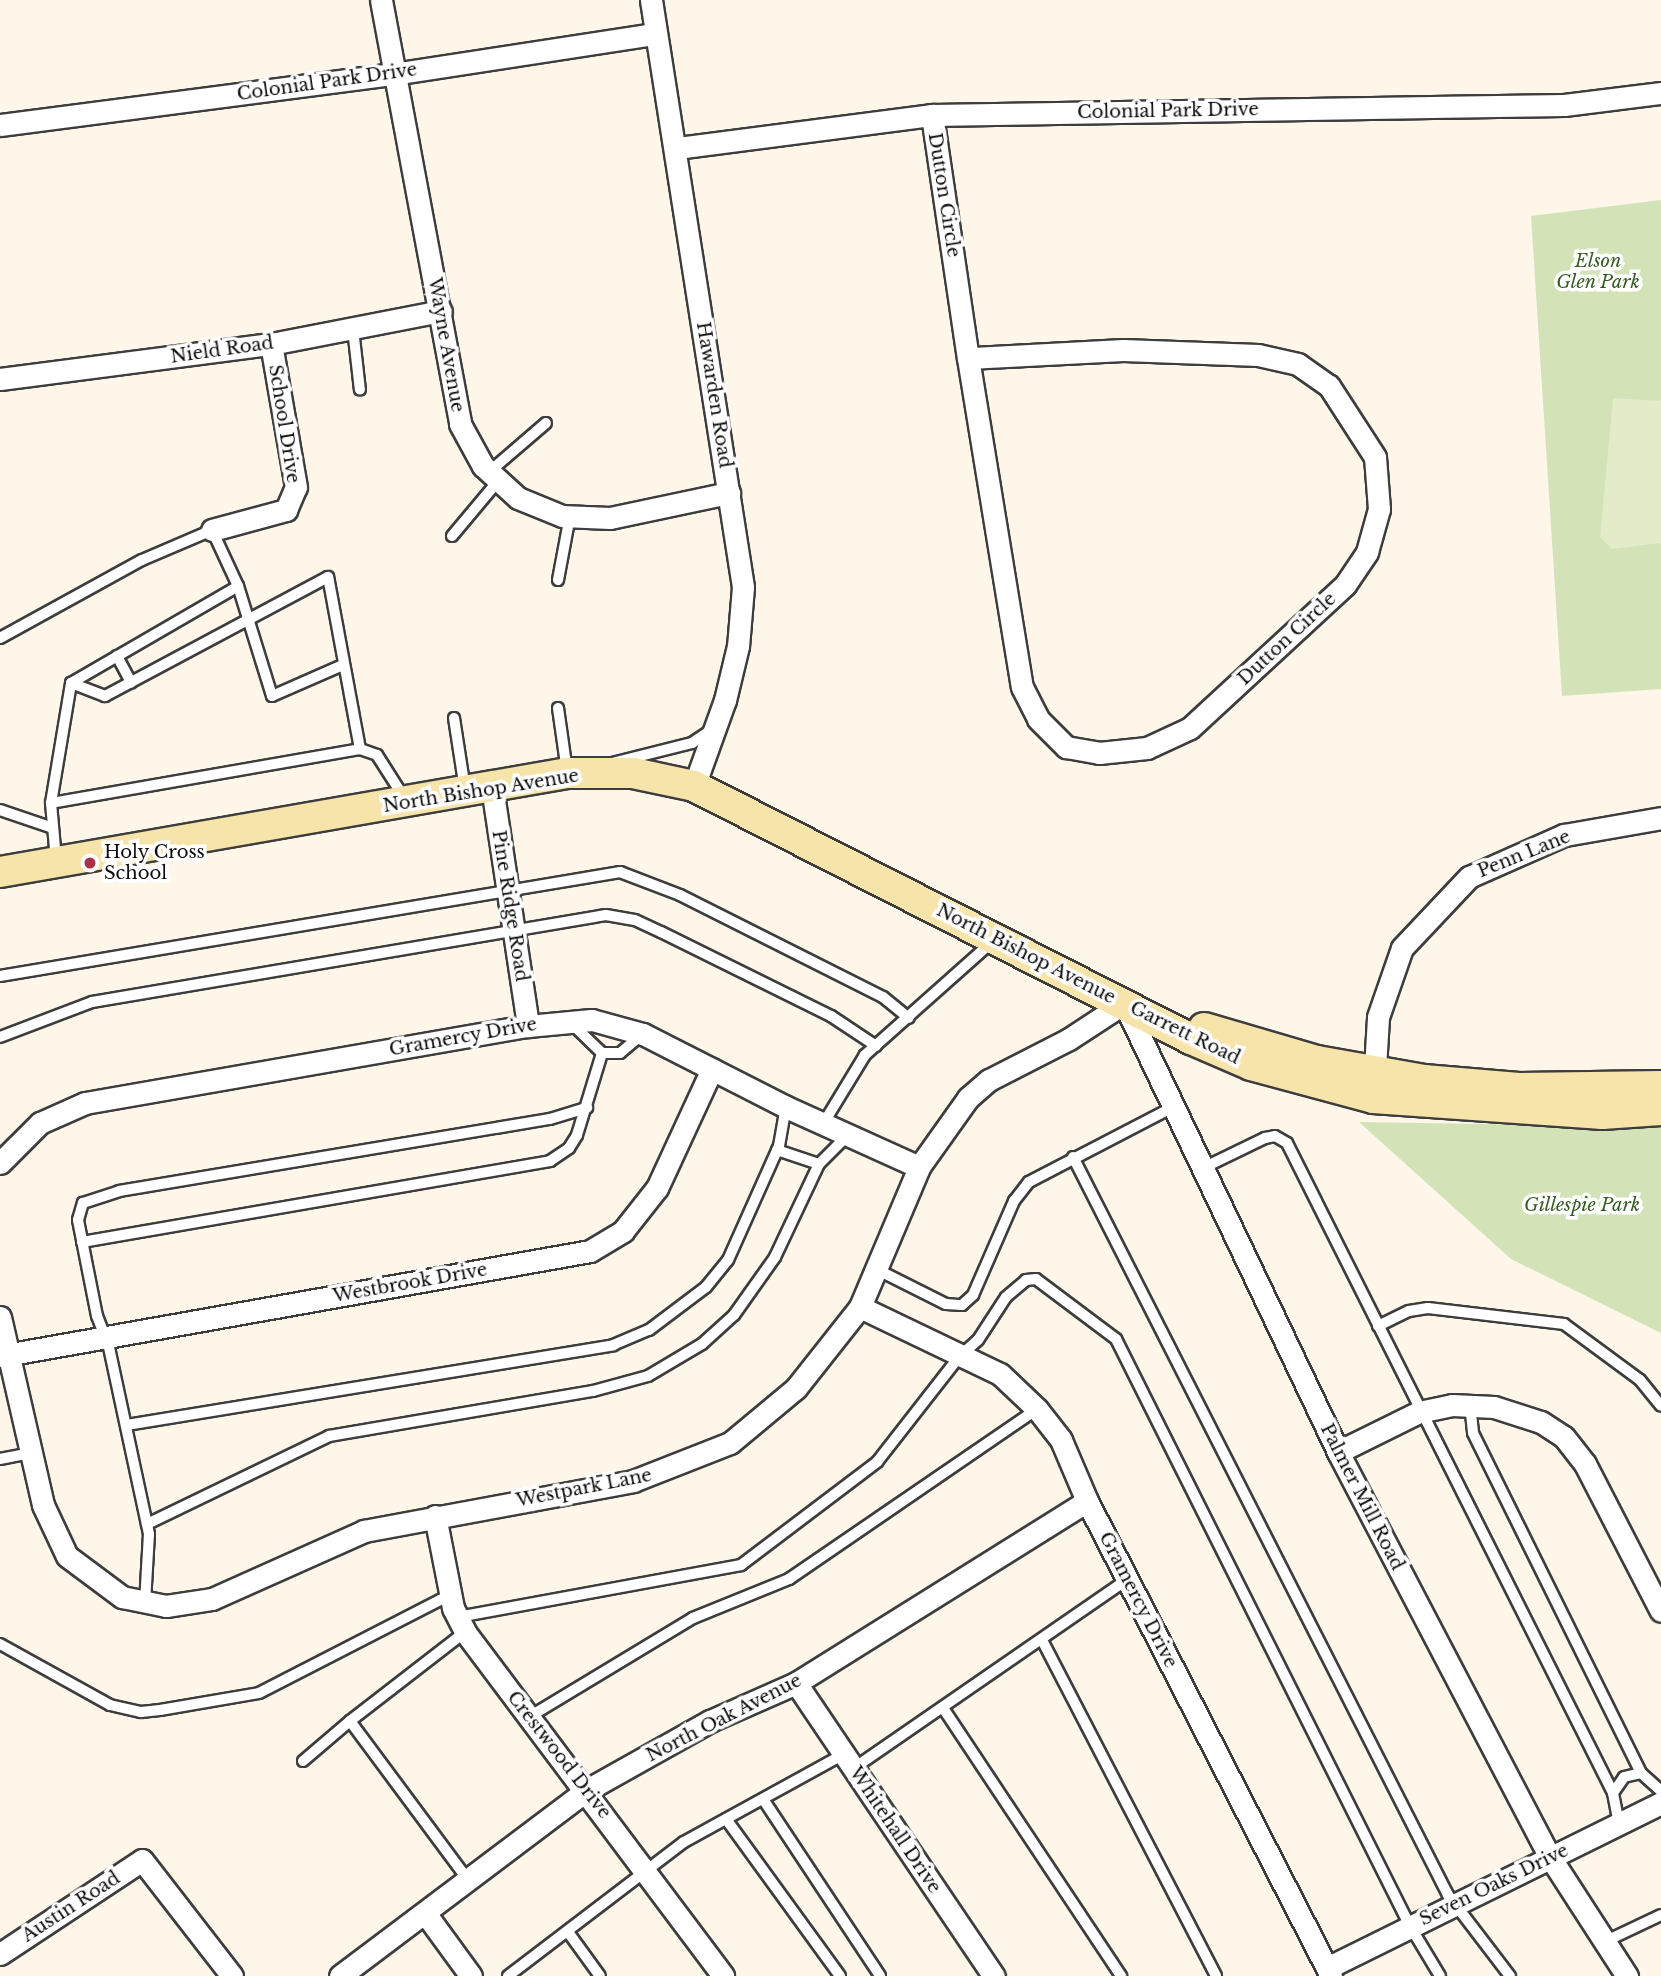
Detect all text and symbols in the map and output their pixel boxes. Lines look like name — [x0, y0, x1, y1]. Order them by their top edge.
street label: Colonial Park Drive — [235, 59, 419, 105]
street label: Colonial Park Drive — [1077, 99, 1259, 123]
street label: Dutton Circle — [924, 131, 964, 259]
park label: Elson Glen Park — [1556, 251, 1640, 294]
street label: Wayne Avenue — [423, 276, 469, 414]
street label: Hawarden Road — [692, 320, 736, 470]
street label: Nield Road — [169, 332, 275, 368]
street label: School Drive — [264, 363, 304, 485]
street label: Dutton Circle — [1234, 588, 1340, 690]
street label: North Bishop Avenue — [381, 765, 581, 817]
street label: Penn Lane — [1475, 826, 1573, 882]
street label: Pine Ridge Road — [487, 829, 533, 983]
place label: Holy Cross School — [104, 842, 205, 884]
marker: Holy Cross School — [82, 855, 98, 871]
street label: North Bishop Avenue — [933, 899, 1119, 1009]
street label: Garrett Road — [1127, 997, 1243, 1069]
street label: Gramercy Drive — [387, 1013, 539, 1061]
park label: Gillespie Park — [1524, 1194, 1640, 1216]
street label: Westbrook Drive — [331, 1259, 489, 1307]
street label: Palmer Mill Road — [1316, 1420, 1408, 1574]
street label: Westpark Lane — [514, 1464, 654, 1512]
street label: Gramercy Drive — [1094, 1528, 1182, 1672]
street label: North Oak Avenue — [642, 1669, 806, 1767]
street label: Crestwood Drive — [503, 1687, 615, 1823]
street label: Whitehall Drive — [845, 1763, 945, 1897]
street label: Seven Oaks Drive — [1416, 1840, 1572, 1930]
street label: Austin Road — [18, 1867, 124, 1947]

